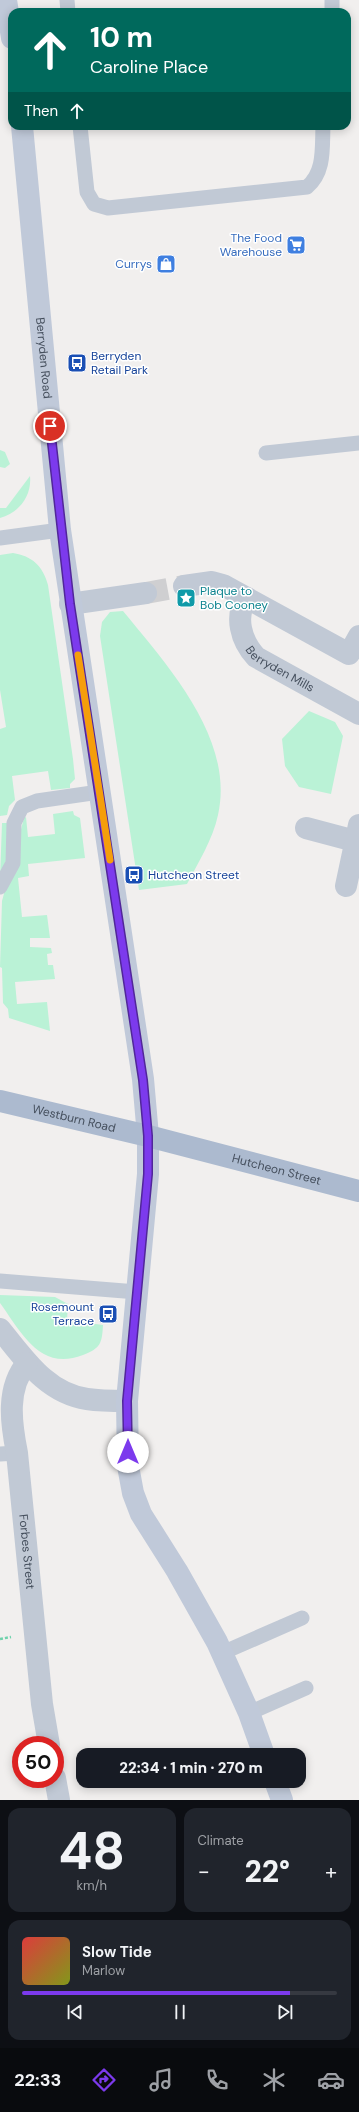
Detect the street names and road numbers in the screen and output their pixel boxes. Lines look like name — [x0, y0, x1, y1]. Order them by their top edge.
street label: Berryden Road — [32, 317, 56, 399]
street label: Berryden Mills — [242, 643, 317, 696]
street label: Westburn Road — [31, 1101, 117, 1136]
street label: Hutcheon Street — [230, 1150, 323, 1189]
street label: Forbes Street — [15, 1513, 39, 1590]

